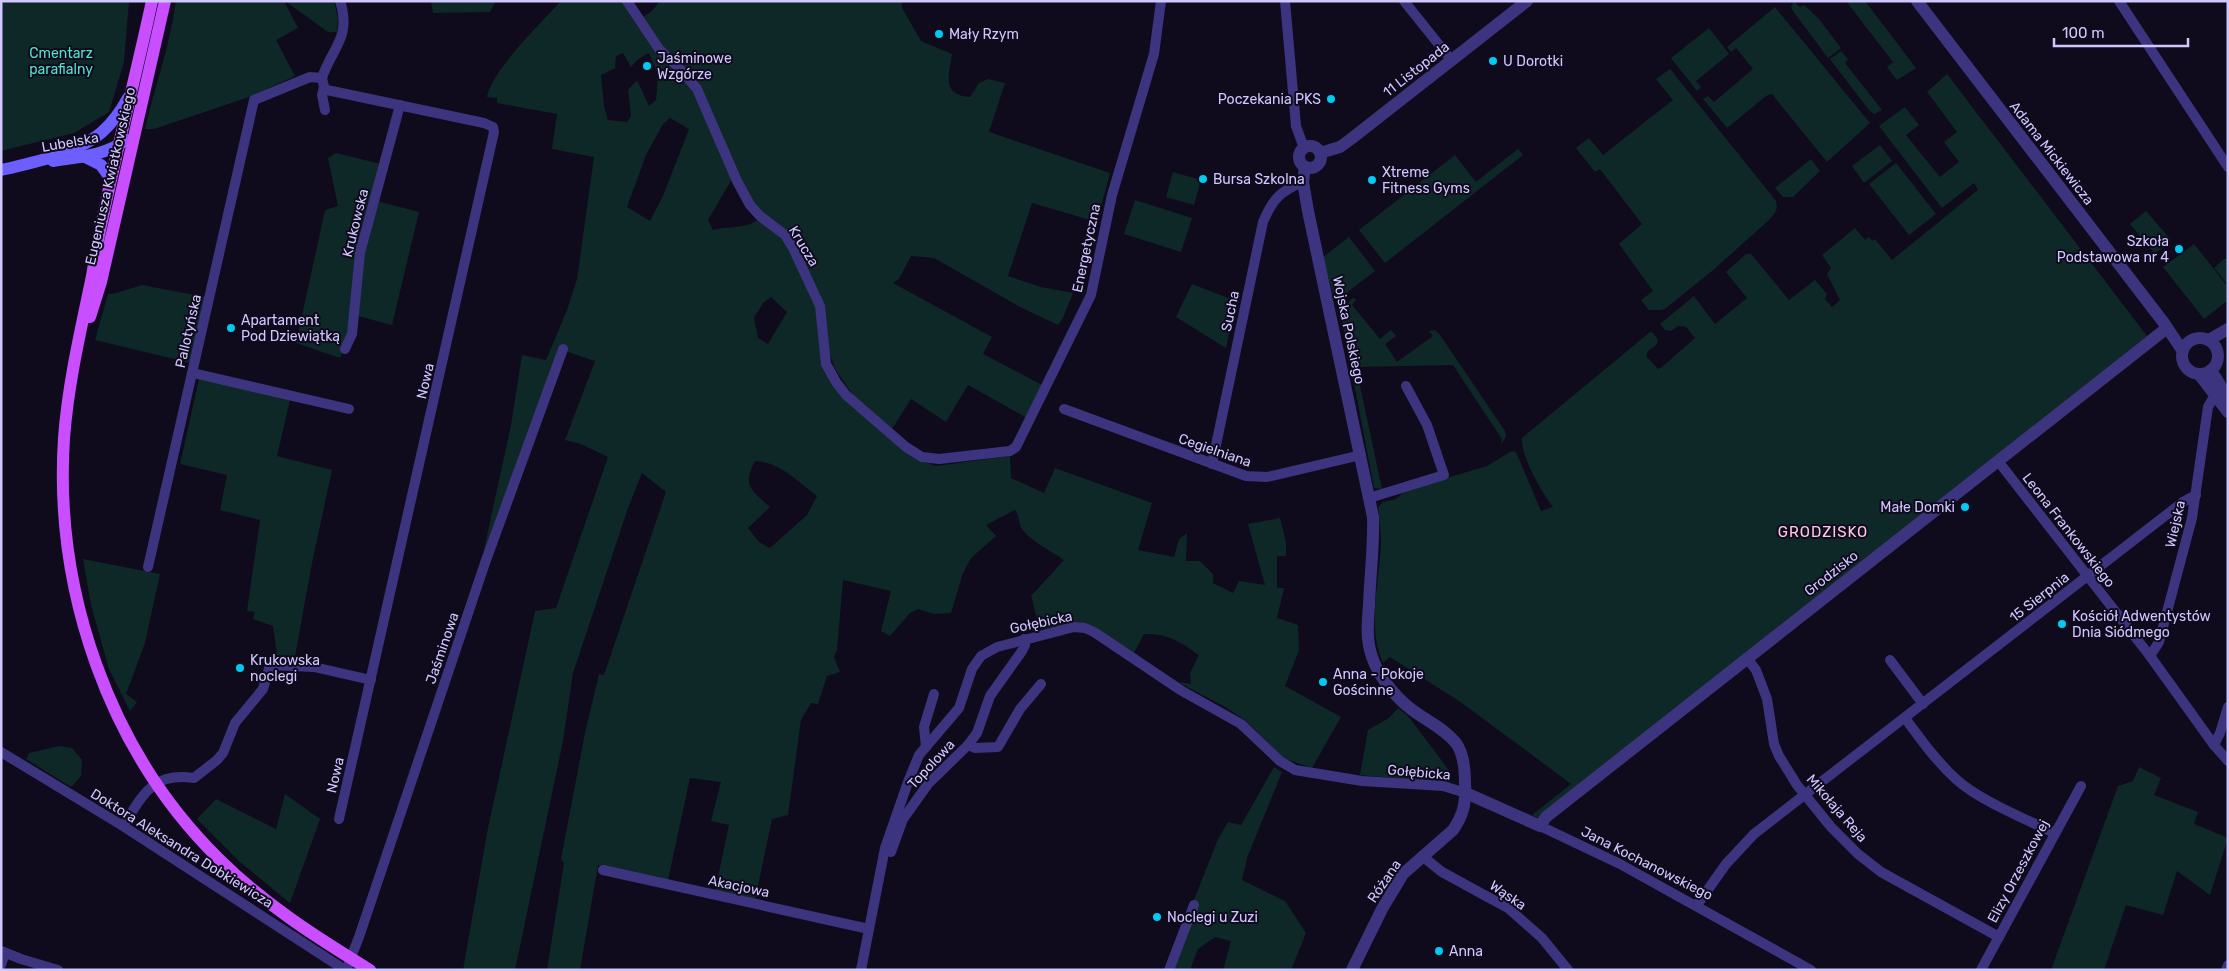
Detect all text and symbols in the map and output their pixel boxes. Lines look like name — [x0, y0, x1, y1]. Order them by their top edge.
scale bar — [2054, 15, 2188, 47]
text: 100 m — [2062, 24, 2104, 42]
place label: Mały Rzym — [949, 26, 1019, 43]
marker: Mały Rzym — [933, 28, 945, 40]
street label: 11 Listopada — [1380, 38, 1453, 101]
park label: Cmentarz parafialny — [29, 45, 93, 78]
place label: Jaśminowe Wzgórze — [657, 50, 732, 83]
place label: U Dorotki — [1503, 53, 1563, 70]
marker: U Dorotki — [1487, 55, 1499, 67]
marker: Jaśminowe Wzgórze — [641, 60, 653, 72]
street label: Eugeniusza Kwiatkowskiego — [82, 85, 139, 267]
place label: Poczekania PKS — [1218, 91, 1321, 108]
marker: Poczekania PKS — [1325, 93, 1337, 105]
street label: Adama Mickiewicza — [2006, 98, 2097, 208]
street label: Lubelska — [40, 129, 100, 156]
place label: Xtreme Fitness Gyms — [1382, 164, 1470, 197]
place label: Bursa Szkolna — [1213, 171, 1305, 188]
marker: Bursa Szkolna — [1197, 173, 1209, 185]
marker: Xtreme Fitness Gyms — [1366, 174, 1378, 186]
street label: Krukowska — [339, 187, 372, 259]
street label: Energetyczna — [1069, 202, 1104, 294]
street label: Krucza — [785, 223, 822, 270]
place label: Szkoła Podstawowa nr 4 — [2057, 233, 2169, 266]
marker: Szkoła Podstawowa nr 4 — [2173, 243, 2185, 255]
street label: Wojska Polskiego — [1329, 274, 1368, 386]
street label: Sucha — [1218, 289, 1243, 333]
street label: Pallotyńska — [172, 293, 205, 370]
place label: Apartament Pod Dziewiątką — [241, 312, 340, 345]
marker: Apartament Pod Dziewiątką — [225, 322, 237, 334]
street label: Nowa — [413, 362, 438, 401]
street label: Cegielniana — [1176, 430, 1254, 471]
street label: Leona Frankowskiego — [2019, 470, 2119, 591]
place label: Małe Domki — [1880, 499, 1955, 516]
street label: Wiejska — [2162, 499, 2189, 549]
marker: Małe Domki — [1959, 501, 1971, 513]
district label: GRODZISKO — [1778, 523, 1868, 541]
street label: Grodzisko — [1801, 547, 1862, 600]
street label: 15 Sierpnia — [2006, 569, 2072, 626]
street label: Gołębicka — [1008, 608, 1074, 637]
place label: Kościół Adwentystów Dnia Siódmego — [2072, 608, 2211, 641]
street label: Jaśminowa — [422, 610, 463, 686]
marker: Kościół Adwentystów Dnia Siódmego — [2056, 618, 2068, 630]
place label: Krukowska noclegi — [250, 652, 320, 685]
marker: Krukowska noclegi — [234, 662, 246, 674]
place label: Anna - Pokoje Gościnne — [1333, 666, 1424, 699]
marker: Anna - Pokoje Gościnne — [1317, 676, 1329, 688]
street label: Topolowa — [904, 736, 958, 793]
street label: Nowa — [323, 756, 348, 795]
street label: Gołębicka — [1387, 761, 1451, 784]
street label: Mikołaja Reja — [1803, 771, 1871, 846]
street label: Doktora Aleksandra Dobkiewicza — [87, 785, 276, 912]
street label: Elizy Orzeszkowej — [1984, 817, 2053, 926]
street label: Jana Kochanowskiego — [1578, 823, 1715, 904]
street label: Różana — [1364, 857, 1405, 906]
street label: Akacjowa — [707, 872, 771, 901]
street label: Wąska — [1486, 877, 1529, 914]
place label: Noclegi u Zuzi — [1167, 909, 1258, 926]
marker: Noclegi u Zuzi — [1151, 911, 1163, 923]
place label: Anna — [1449, 943, 1483, 960]
marker: Anna — [1433, 945, 1445, 957]

